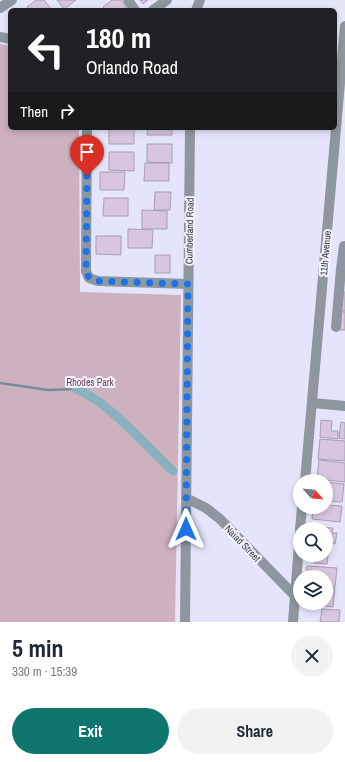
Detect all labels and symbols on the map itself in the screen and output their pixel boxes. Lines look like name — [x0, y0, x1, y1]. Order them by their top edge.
pin — [70, 135, 104, 176]
street label: Cumberland Road — [182, 198, 197, 264]
street label: 11th Avenue — [317, 230, 334, 276]
park label: Rhodes Park — [66, 376, 115, 389]
north arrow — [293, 474, 333, 514]
position arrow — [165, 508, 207, 550]
street label: Naiad Street — [222, 522, 264, 565]

